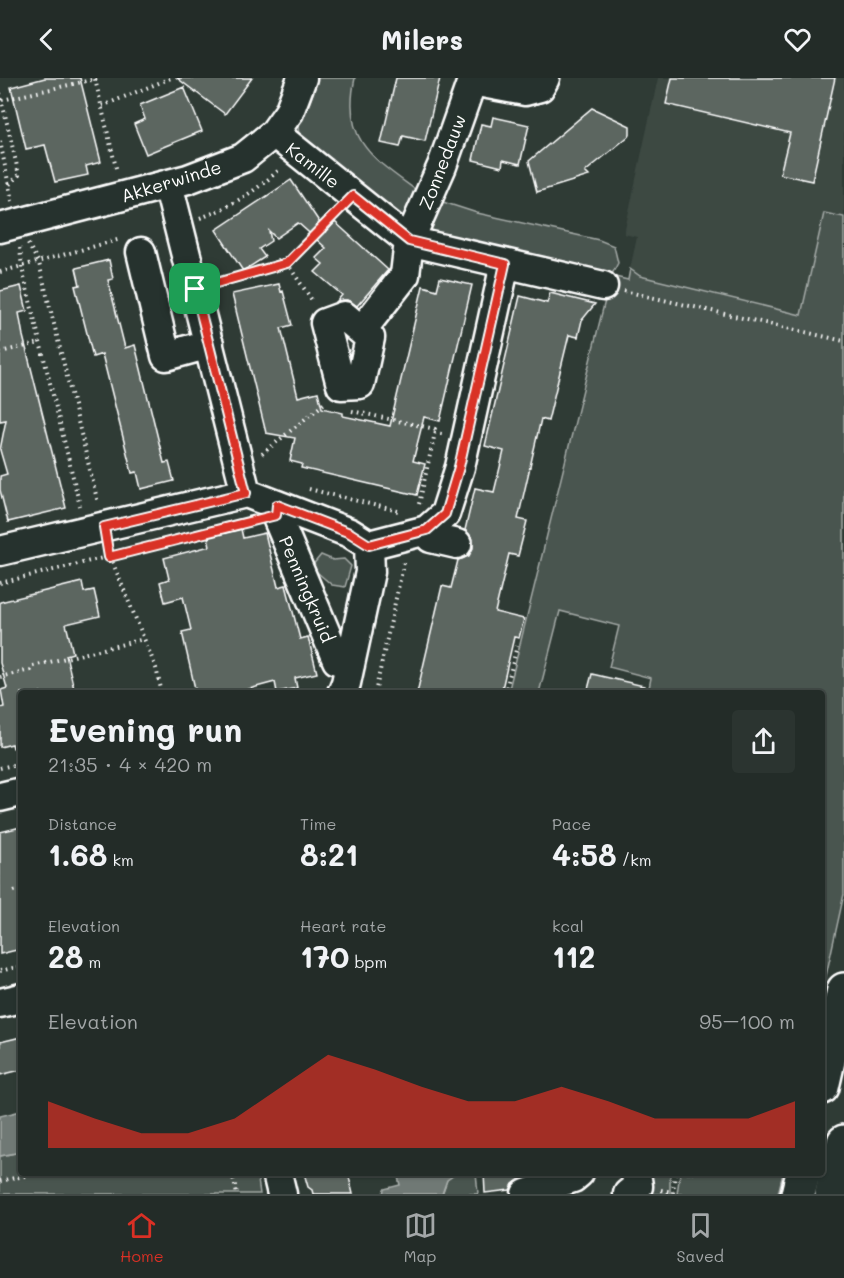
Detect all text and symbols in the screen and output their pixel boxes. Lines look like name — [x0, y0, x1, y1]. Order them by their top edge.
text: Milers — [381, 22, 463, 57]
icon: back — [30, 23, 63, 56]
icon: heart — [781, 23, 814, 56]
street label: Zonnedauw — [413, 111, 471, 213]
street label: Kamille — [281, 136, 345, 194]
street label: Akkerwinde — [118, 154, 224, 208]
pin — [169, 263, 220, 314]
icon: arrive — [178, 272, 211, 305]
street label: Penningkruid — [274, 532, 340, 646]
text: Evening run — [48, 707, 242, 750]
button: share — [732, 710, 795, 773]
text: 21:35 · 4 × 420 m — [48, 751, 212, 777]
text: Distance — [48, 813, 117, 834]
text: Time — [300, 813, 336, 834]
text: Pace — [552, 813, 591, 834]
text: 1.68 — [48, 834, 107, 874]
text: 8:21 — [300, 834, 358, 874]
text: 4:58 — [552, 834, 617, 874]
text: km — [107, 849, 134, 870]
text: /km — [617, 849, 651, 870]
text: Elevation — [48, 915, 120, 936]
text: Heart rate — [300, 915, 386, 936]
text: kcal — [552, 915, 584, 936]
text: 28 — [48, 936, 83, 976]
text: 170 — [300, 936, 349, 976]
text: 112 — [552, 936, 595, 976]
text: m — [83, 951, 101, 972]
text: bpm — [349, 951, 387, 972]
text: Elevation — [48, 1008, 138, 1034]
text: 95–100 m — [699, 1008, 795, 1034]
tab: Home — [120, 1209, 164, 1266]
tab: Map — [404, 1209, 437, 1266]
tab: Saved — [676, 1209, 724, 1266]

